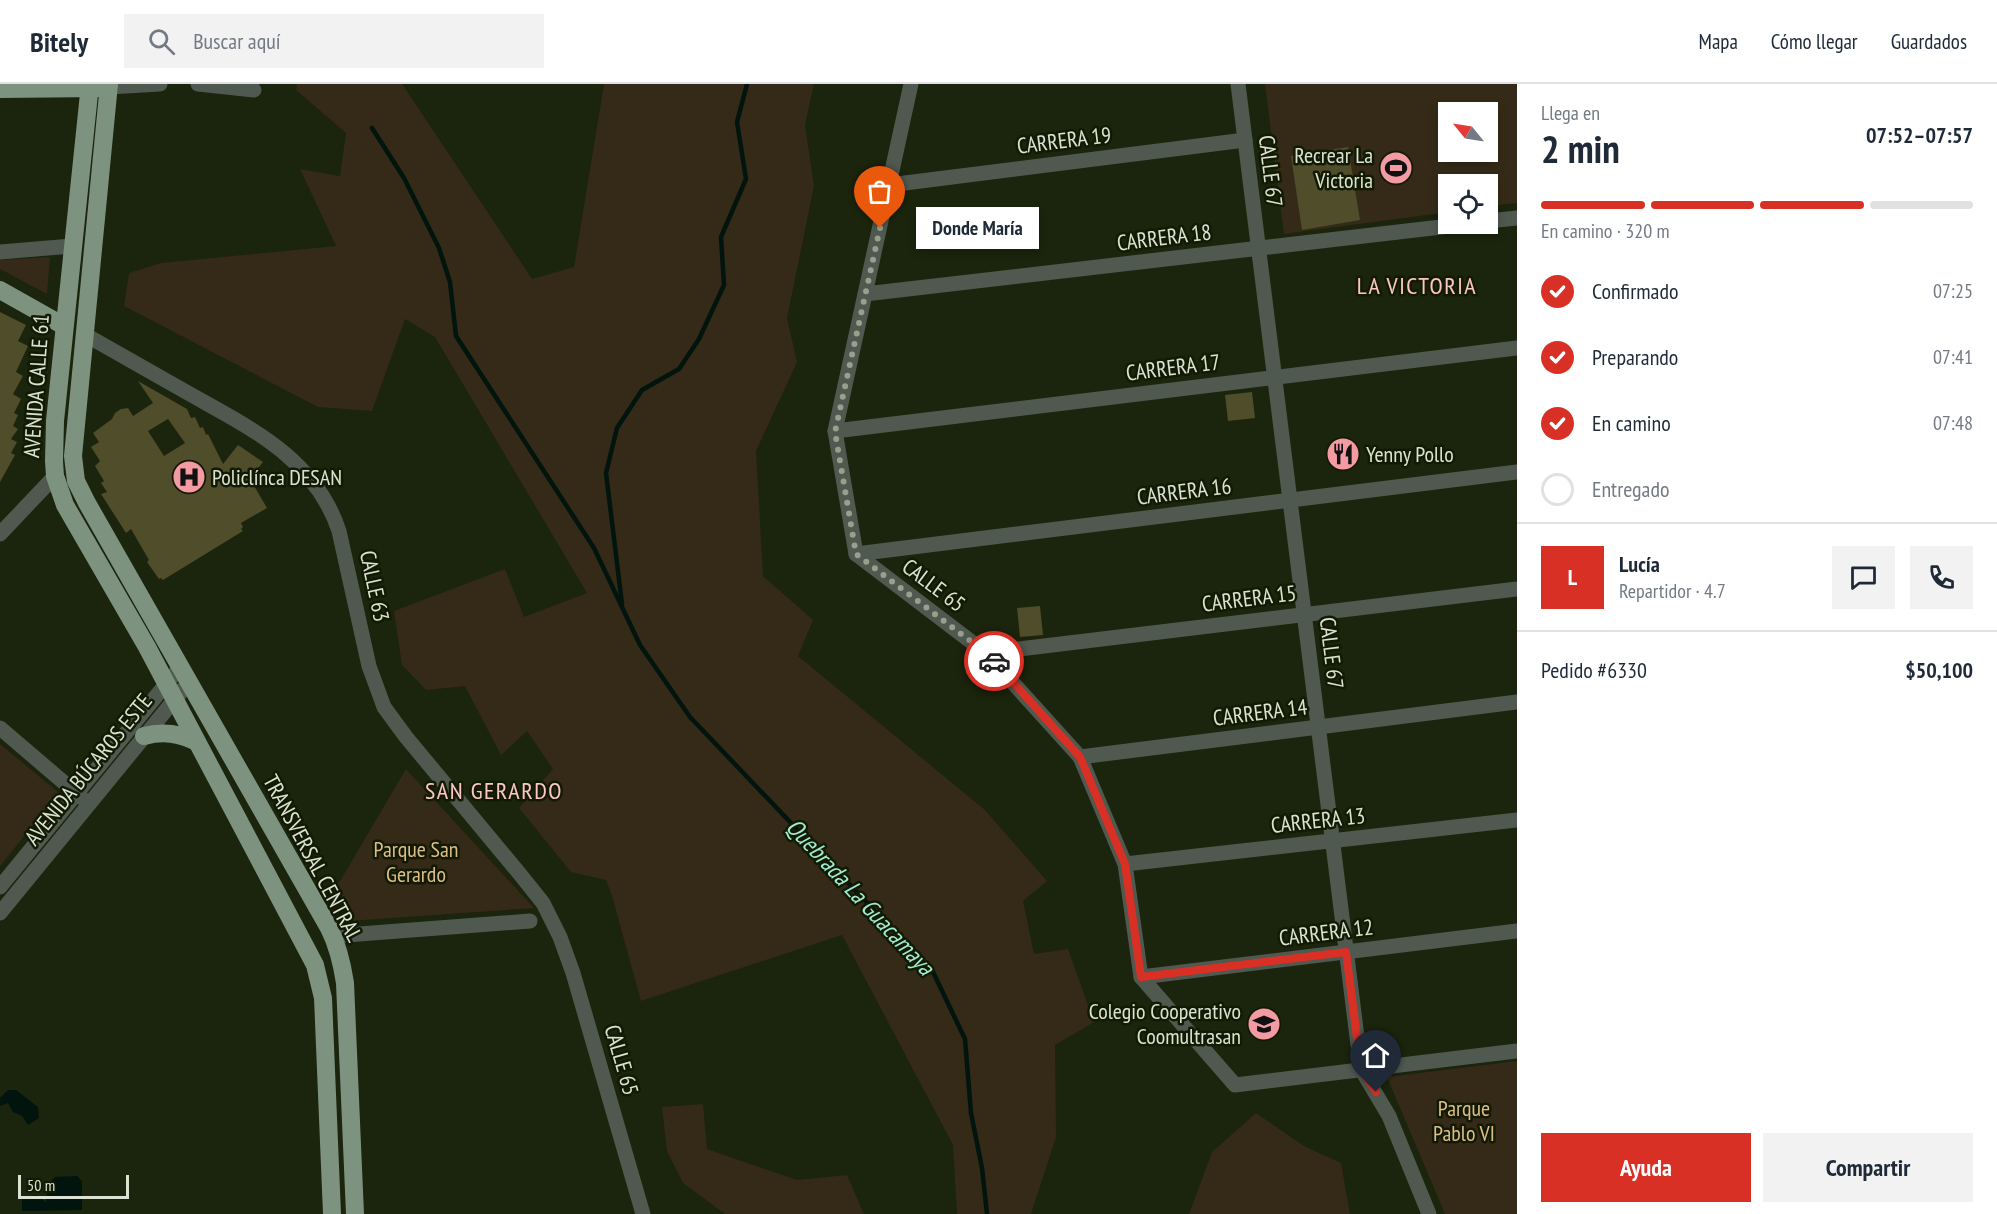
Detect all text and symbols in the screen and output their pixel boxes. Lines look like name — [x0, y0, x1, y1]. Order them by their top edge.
search box — [124, 14, 544, 68]
text: Bitely — [30, 23, 88, 60]
icon: search — [145, 25, 178, 58]
text: Buscar aquí — [193, 27, 280, 55]
text: Mapa — [1699, 28, 1738, 55]
text: Cómo llegar — [1771, 28, 1858, 55]
text: Guardados — [1891, 28, 1967, 55]
text: Llega en — [1541, 100, 1600, 126]
north arrow — [1438, 102, 1498, 162]
map controls — [1438, 102, 1498, 234]
street label: CARRERA 19 — [1015, 120, 1113, 160]
text: 07:52–07:57 — [1866, 121, 1973, 149]
text: 2 min — [1541, 123, 1620, 174]
street label: CALLE 67 — [1253, 134, 1289, 208]
place label: Recrear La Victoria — [1294, 141, 1373, 194]
sports icon: Recrear La Victoria — [1378, 150, 1414, 186]
pin — [854, 166, 905, 228]
button: locate — [1438, 174, 1498, 234]
icon: bag — [863, 175, 896, 208]
callout: Donde María — [916, 207, 1039, 249]
text: Donde María — [932, 215, 1023, 241]
street label: CARRERA 18 — [1115, 217, 1213, 257]
text: En camino · 320 m — [1541, 218, 1670, 244]
district label: LA VICTORIA — [1357, 270, 1477, 301]
icon: check — [1541, 275, 1574, 308]
text: Confirmado — [1592, 277, 1678, 305]
text: 07:25 — [1933, 278, 1973, 304]
street label: AVENIDA CALLE 61 — [17, 313, 55, 459]
icon: check — [1541, 341, 1574, 374]
text: Preparando — [1592, 343, 1678, 371]
text: 07:41 — [1933, 344, 1973, 370]
street label: CARRERA 17 — [1124, 347, 1222, 387]
icon: check — [1541, 407, 1574, 440]
text: En camino — [1592, 409, 1671, 437]
text: 07:48 — [1933, 410, 1973, 436]
restaurant icon: Yenny Pollo — [1325, 436, 1361, 472]
place label: Yenny Pollo — [1366, 440, 1454, 468]
hospital icon: Policlínca DESAN — [171, 459, 207, 495]
place label: Policlínca DESAN — [212, 463, 342, 491]
street label: CARRERA 16 — [1135, 471, 1233, 511]
text: Entregado — [1592, 475, 1669, 503]
button: chat — [1832, 546, 1895, 609]
button: phone — [1910, 546, 1973, 609]
street label: CALLE 63 — [354, 548, 396, 624]
text: Lucía — [1619, 550, 1660, 578]
street label: CALLE 65 — [897, 552, 971, 618]
text: L — [1568, 563, 1577, 591]
street label: CARRERA 15 — [1200, 578, 1298, 618]
text: Repartidor · 4.7 — [1619, 578, 1726, 604]
street label: CALLE 67 — [1314, 616, 1350, 690]
courier — [964, 631, 1024, 691]
icon: car — [978, 645, 1011, 678]
text: Pedido #6330 — [1541, 656, 1647, 684]
text: $50,100 — [1905, 656, 1973, 684]
street label: AVENIDA BÚCAROS ESTE — [18, 687, 158, 851]
street label: CARRERA 14 — [1211, 692, 1309, 732]
street label: TRANSVERSAL CENTRAL — [257, 770, 369, 946]
district label: SAN GERARDO — [425, 775, 563, 806]
street label: CARRERA 13 — [1269, 801, 1367, 839]
water label: Quebrada La Guacamaya — [780, 812, 942, 983]
park label: Parque San Gerardo — [374, 835, 458, 888]
street label: CARRERA 12 — [1277, 912, 1375, 952]
place label: Colegio Cooperativo Coomultrasan — [1089, 997, 1241, 1050]
school or university icon: Colegio Cooperativo Coomultrasan — [1246, 1006, 1282, 1042]
street label: CALLE 65 — [599, 1021, 645, 1099]
pin — [1350, 1030, 1401, 1092]
icon: home — [1359, 1039, 1392, 1072]
park label: Parque Pablo VI — [1433, 1094, 1495, 1147]
button: Ayuda — [1541, 1133, 1751, 1202]
button: Compartir — [1763, 1133, 1973, 1202]
scale bar — [18, 1172, 129, 1200]
text: 50 m — [27, 1175, 55, 1195]

